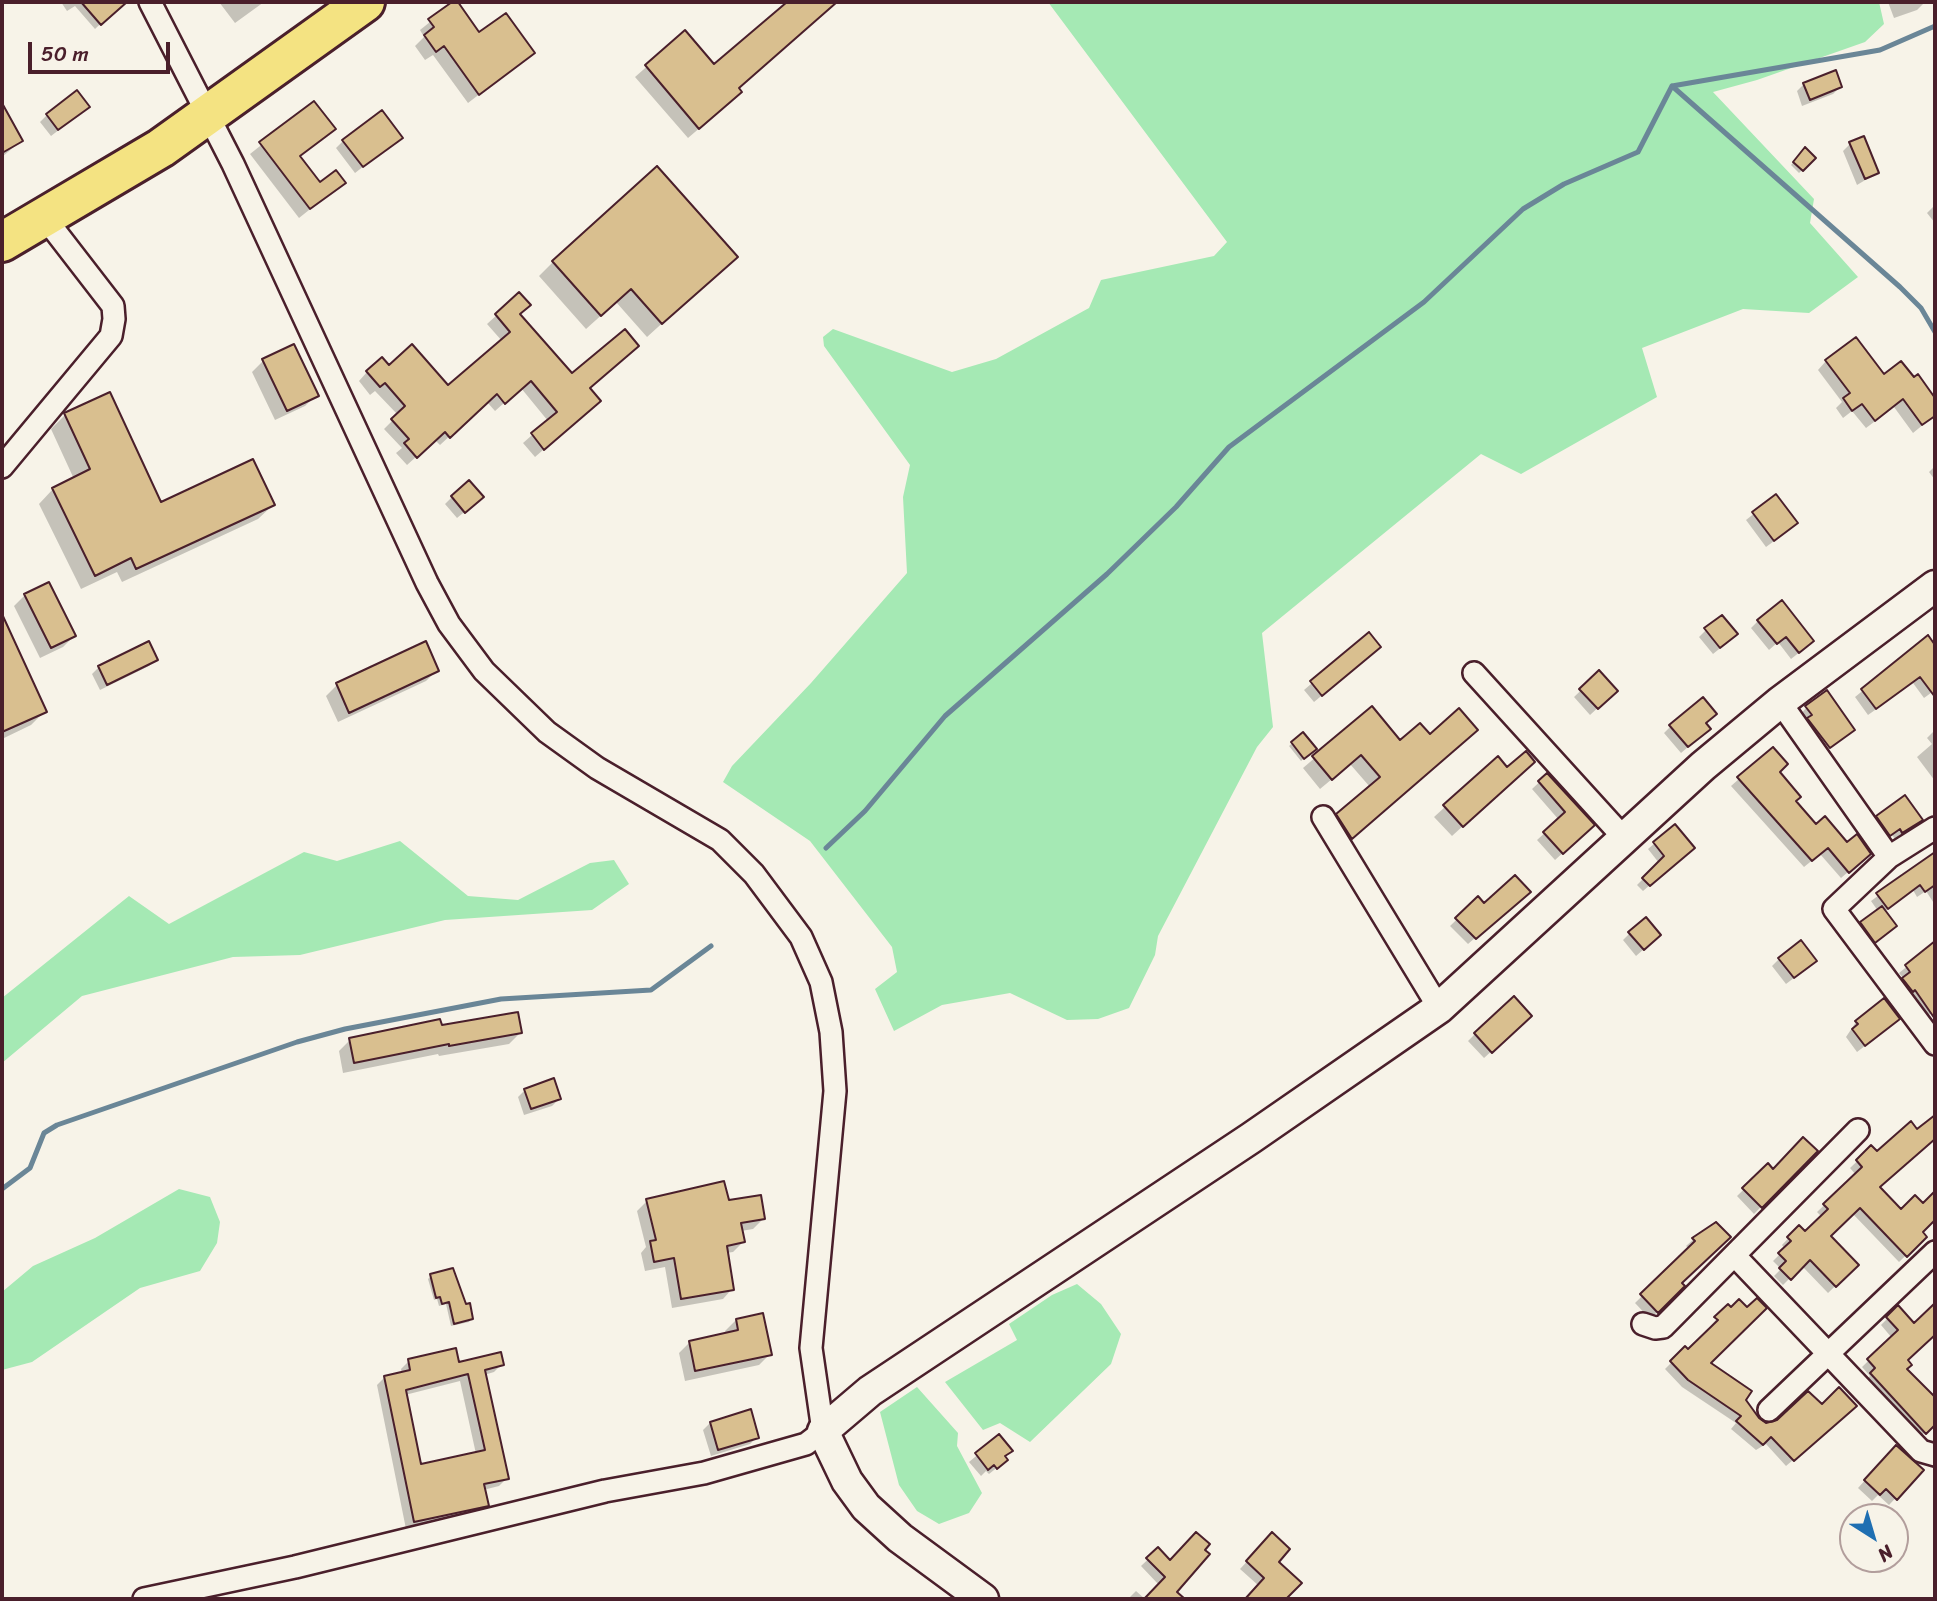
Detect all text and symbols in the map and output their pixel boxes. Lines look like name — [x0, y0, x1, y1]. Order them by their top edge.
scale bar — [32, 28, 173, 72]
text: 50 m — [41, 35, 89, 73]
north arrow — [1839, 1503, 1909, 1573]
text: N — [1871, 1536, 1901, 1571]

